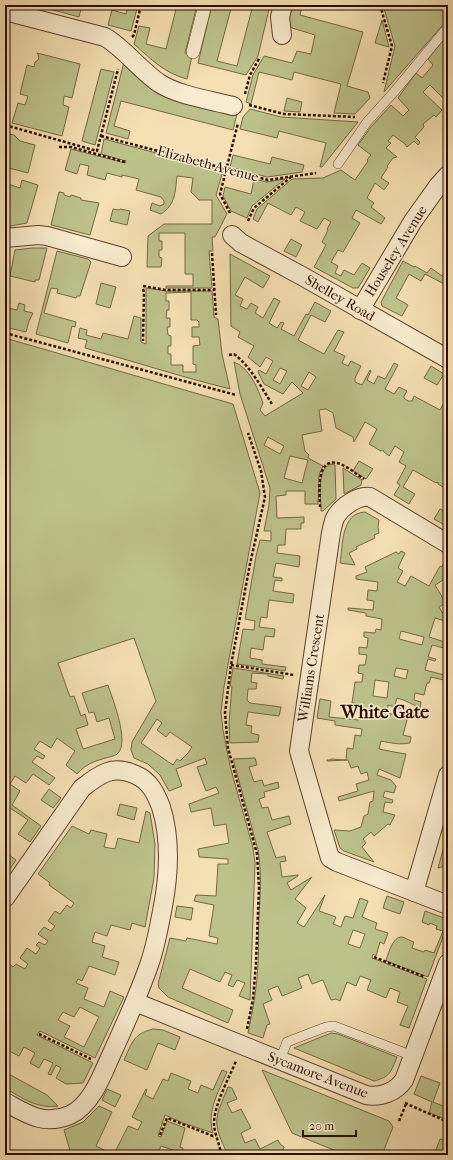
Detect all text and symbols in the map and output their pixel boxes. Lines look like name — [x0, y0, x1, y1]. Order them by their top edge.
street label: Elizabeth Avenue — [155, 142, 261, 186]
street label: Houseley Avenue — [361, 202, 431, 300]
street label: Shelley Road — [302, 271, 378, 325]
street label: Williams Crescent — [294, 613, 328, 724]
district label: White Gate — [340, 702, 429, 723]
street label: Sycamore Avenue — [265, 1048, 371, 1102]
scale bar — [303, 1112, 356, 1138]
text: 20 m — [309, 1119, 334, 1133]

